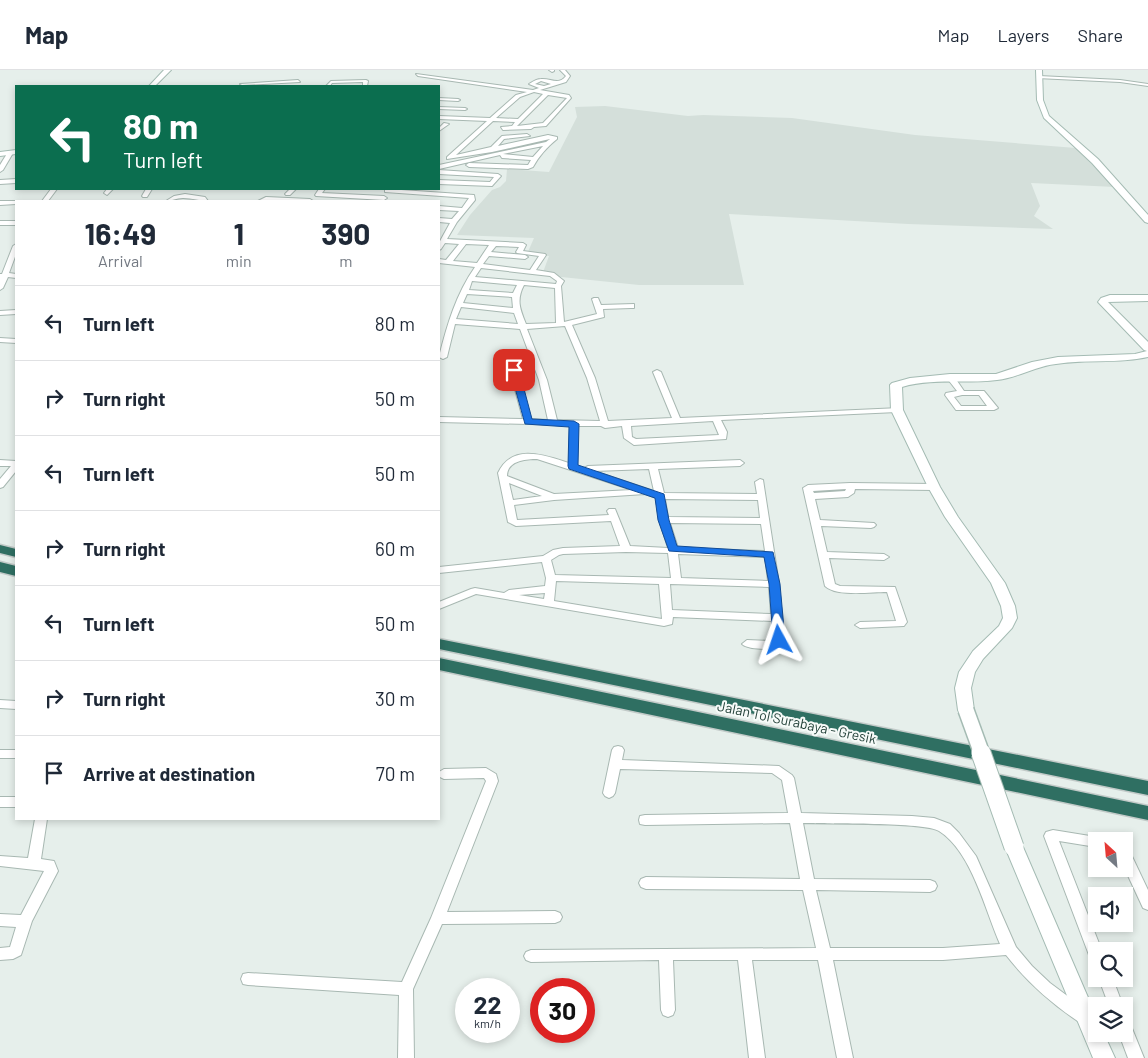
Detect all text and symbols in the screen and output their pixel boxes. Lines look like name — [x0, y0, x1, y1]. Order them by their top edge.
text: Map — [25, 20, 68, 49]
text: Map — [937, 24, 969, 46]
text: Layers — [997, 24, 1050, 46]
text: Share — [1078, 24, 1123, 46]
text: 80 m — [123, 104, 198, 146]
icon: left — [40, 105, 105, 170]
text: Turn left — [123, 146, 203, 172]
text: 16:49 — [85, 215, 156, 251]
text: 1 — [233, 215, 244, 251]
text: 390 — [321, 215, 370, 251]
text: Arrival — [98, 251, 143, 270]
text: min — [226, 251, 252, 270]
text: m — [339, 251, 352, 270]
icon: left — [40, 309, 68, 337]
text: Turn left — [83, 312, 154, 335]
text: 80 m — [375, 312, 415, 335]
pin — [493, 349, 535, 391]
icon: arrive — [500, 356, 528, 384]
icon: right — [40, 384, 68, 412]
text: Turn right — [83, 387, 165, 410]
text: 50 m — [375, 387, 415, 410]
icon: left — [40, 459, 68, 487]
text: Turn left — [83, 462, 154, 485]
text: 50 m — [375, 462, 415, 485]
icon: right — [40, 534, 68, 562]
text: Turn right — [83, 537, 165, 560]
text: 60 m — [375, 537, 415, 560]
icon: left — [40, 609, 68, 637]
text: Turn left — [83, 612, 154, 635]
text: 50 m — [375, 612, 415, 635]
position arrow — [752, 613, 804, 665]
icon: right — [40, 684, 68, 712]
text: Turn right — [83, 687, 165, 710]
text: 30 m — [375, 687, 415, 710]
street label: Jalan Tol Surabaya - Gresik — [716, 697, 878, 747]
icon: arrive — [40, 759, 68, 787]
text: Arrive at destination — [83, 762, 255, 785]
text: 70 m — [376, 762, 415, 785]
north arrow — [1088, 832, 1132, 878]
map controls — [1088, 832, 1133, 1042]
button: sound — [1088, 887, 1133, 932]
button: search — [1088, 942, 1133, 987]
speed limit sign: 30 — [530, 978, 595, 1043]
text: 22 — [473, 989, 502, 1019]
button: layers — [1088, 997, 1133, 1042]
text: km/h — [474, 1016, 501, 1030]

